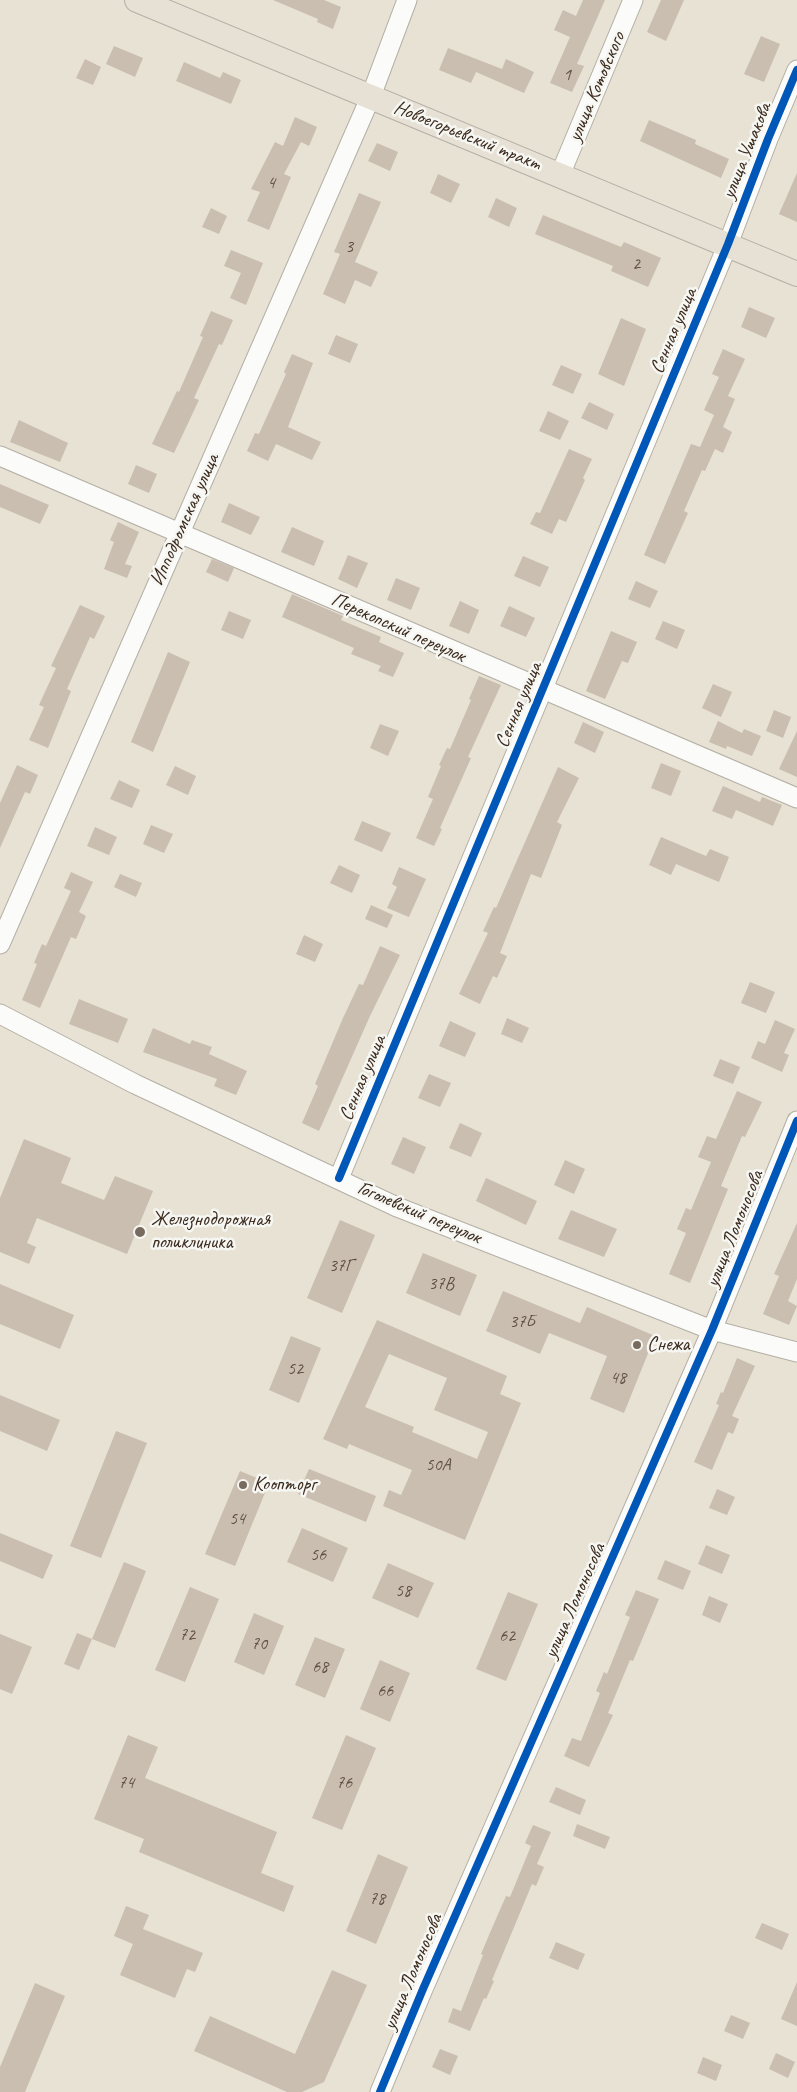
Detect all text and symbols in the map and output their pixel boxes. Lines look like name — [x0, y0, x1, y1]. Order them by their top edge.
street label: улица Котовского — [563, 29, 631, 145]
house number: 1 — [563, 64, 571, 86]
street label: Новоегорьевский тракт — [390, 96, 544, 176]
street label: улица Ушакова — [717, 99, 777, 203]
house number: 4 — [267, 172, 275, 194]
house number: 3 — [345, 236, 353, 258]
house number: 2 — [632, 253, 640, 275]
street label: Сенная улица — [645, 285, 703, 377]
street label: Ипподромская улица — [145, 450, 225, 590]
street label: Перекопский переулок — [327, 588, 469, 668]
street label: Сенная улица — [490, 659, 548, 751]
street label: Сенная улица — [334, 1032, 392, 1124]
street label: улица Ломоносова — [701, 1167, 769, 1291]
street label: Гоголевский переулок — [354, 1176, 484, 1250]
place label: Железнодорожная поликлиника — [151, 1208, 270, 1255]
marker: Железнодорожная поликлиника — [133, 1225, 147, 1239]
house number: 37Г — [329, 1255, 353, 1277]
house number: 37В — [428, 1273, 454, 1295]
house number: 37Б — [509, 1311, 535, 1333]
place label: Снежа — [647, 1333, 690, 1357]
marker: Снежа — [631, 1339, 643, 1351]
house number: 52 — [287, 1358, 303, 1380]
house number: 48 — [610, 1367, 626, 1389]
house number: 50А — [425, 1454, 451, 1476]
place label: Коопторг — [253, 1473, 316, 1497]
marker: Коопторг — [237, 1479, 249, 1491]
house number: 54 — [229, 1508, 245, 1530]
street label: улица Ломоносова — [539, 1540, 611, 1662]
house number: 56 — [310, 1544, 326, 1566]
house number: 58 — [395, 1580, 411, 1602]
house number: 72 — [179, 1624, 195, 1646]
house number: 62 — [499, 1625, 515, 1647]
house number: 70 — [251, 1633, 267, 1655]
house number: 68 — [312, 1656, 328, 1678]
house number: 66 — [377, 1680, 393, 1702]
house number: 74 — [118, 1772, 134, 1794]
house number: 76 — [336, 1772, 352, 1794]
house number: 78 — [369, 1888, 385, 1910]
street label: улица Ломоносова — [378, 1910, 448, 2034]

